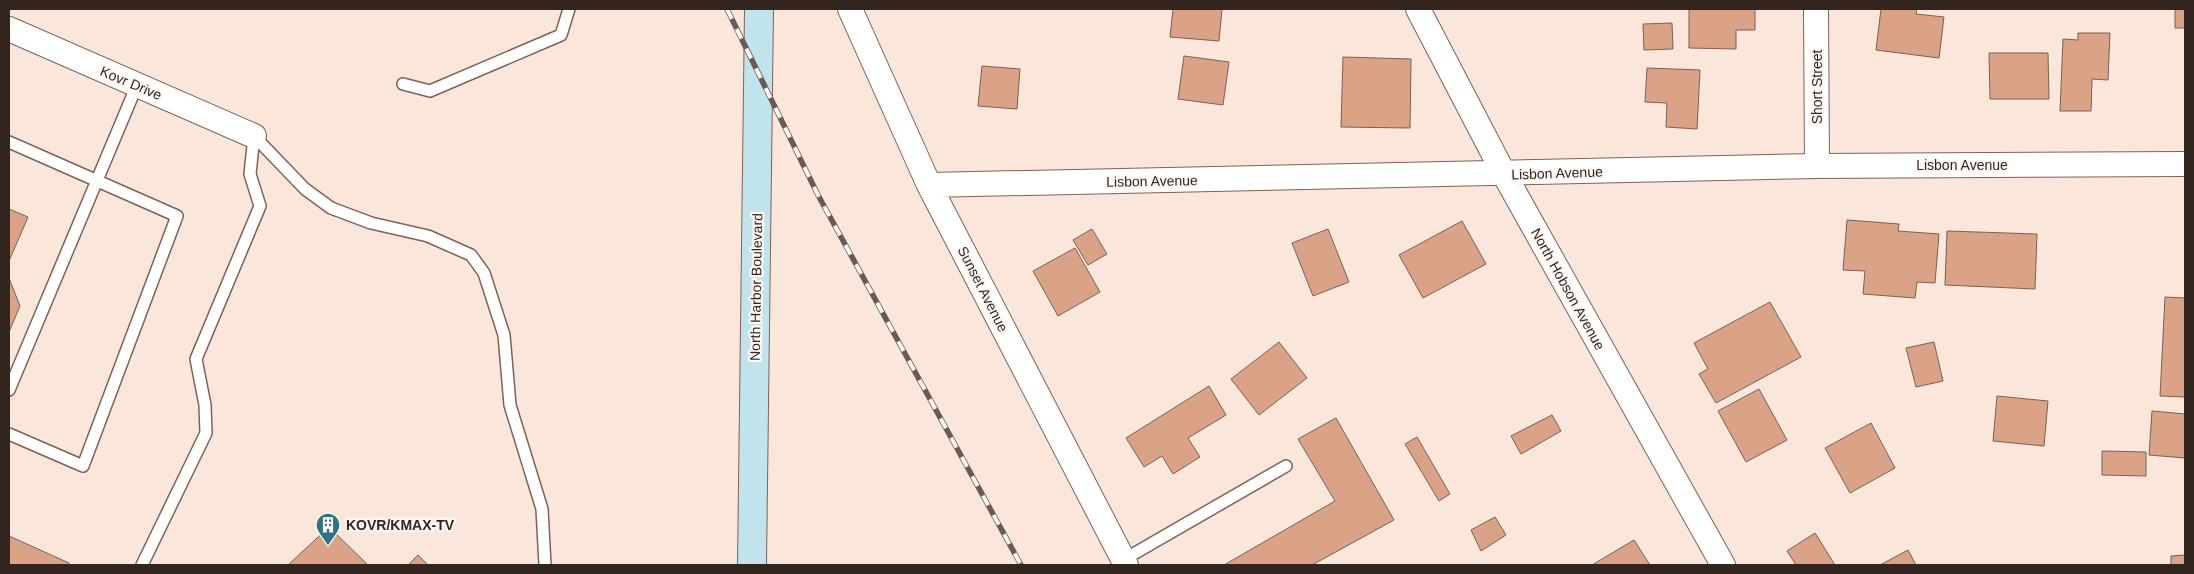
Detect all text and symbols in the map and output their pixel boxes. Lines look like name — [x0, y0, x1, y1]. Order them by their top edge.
street label: Short Street — [1809, 50, 1825, 124]
street label: Kovr Drive — [98, 63, 164, 103]
street label: Lisbon Avenue — [1916, 157, 2008, 173]
street label: Lisbon Avenue — [1511, 163, 1603, 183]
street label: Lisbon Avenue — [1106, 172, 1198, 190]
street label: North Harbor Boulevard — [747, 213, 765, 361]
street label: North Hobson Avenue — [1528, 225, 1608, 353]
street label: Sunset Avenue — [955, 244, 1012, 335]
building icon: KOVR/KMAX-TV — [315, 512, 341, 546]
place label: KOVR/KMAX-TV — [346, 517, 455, 533]

